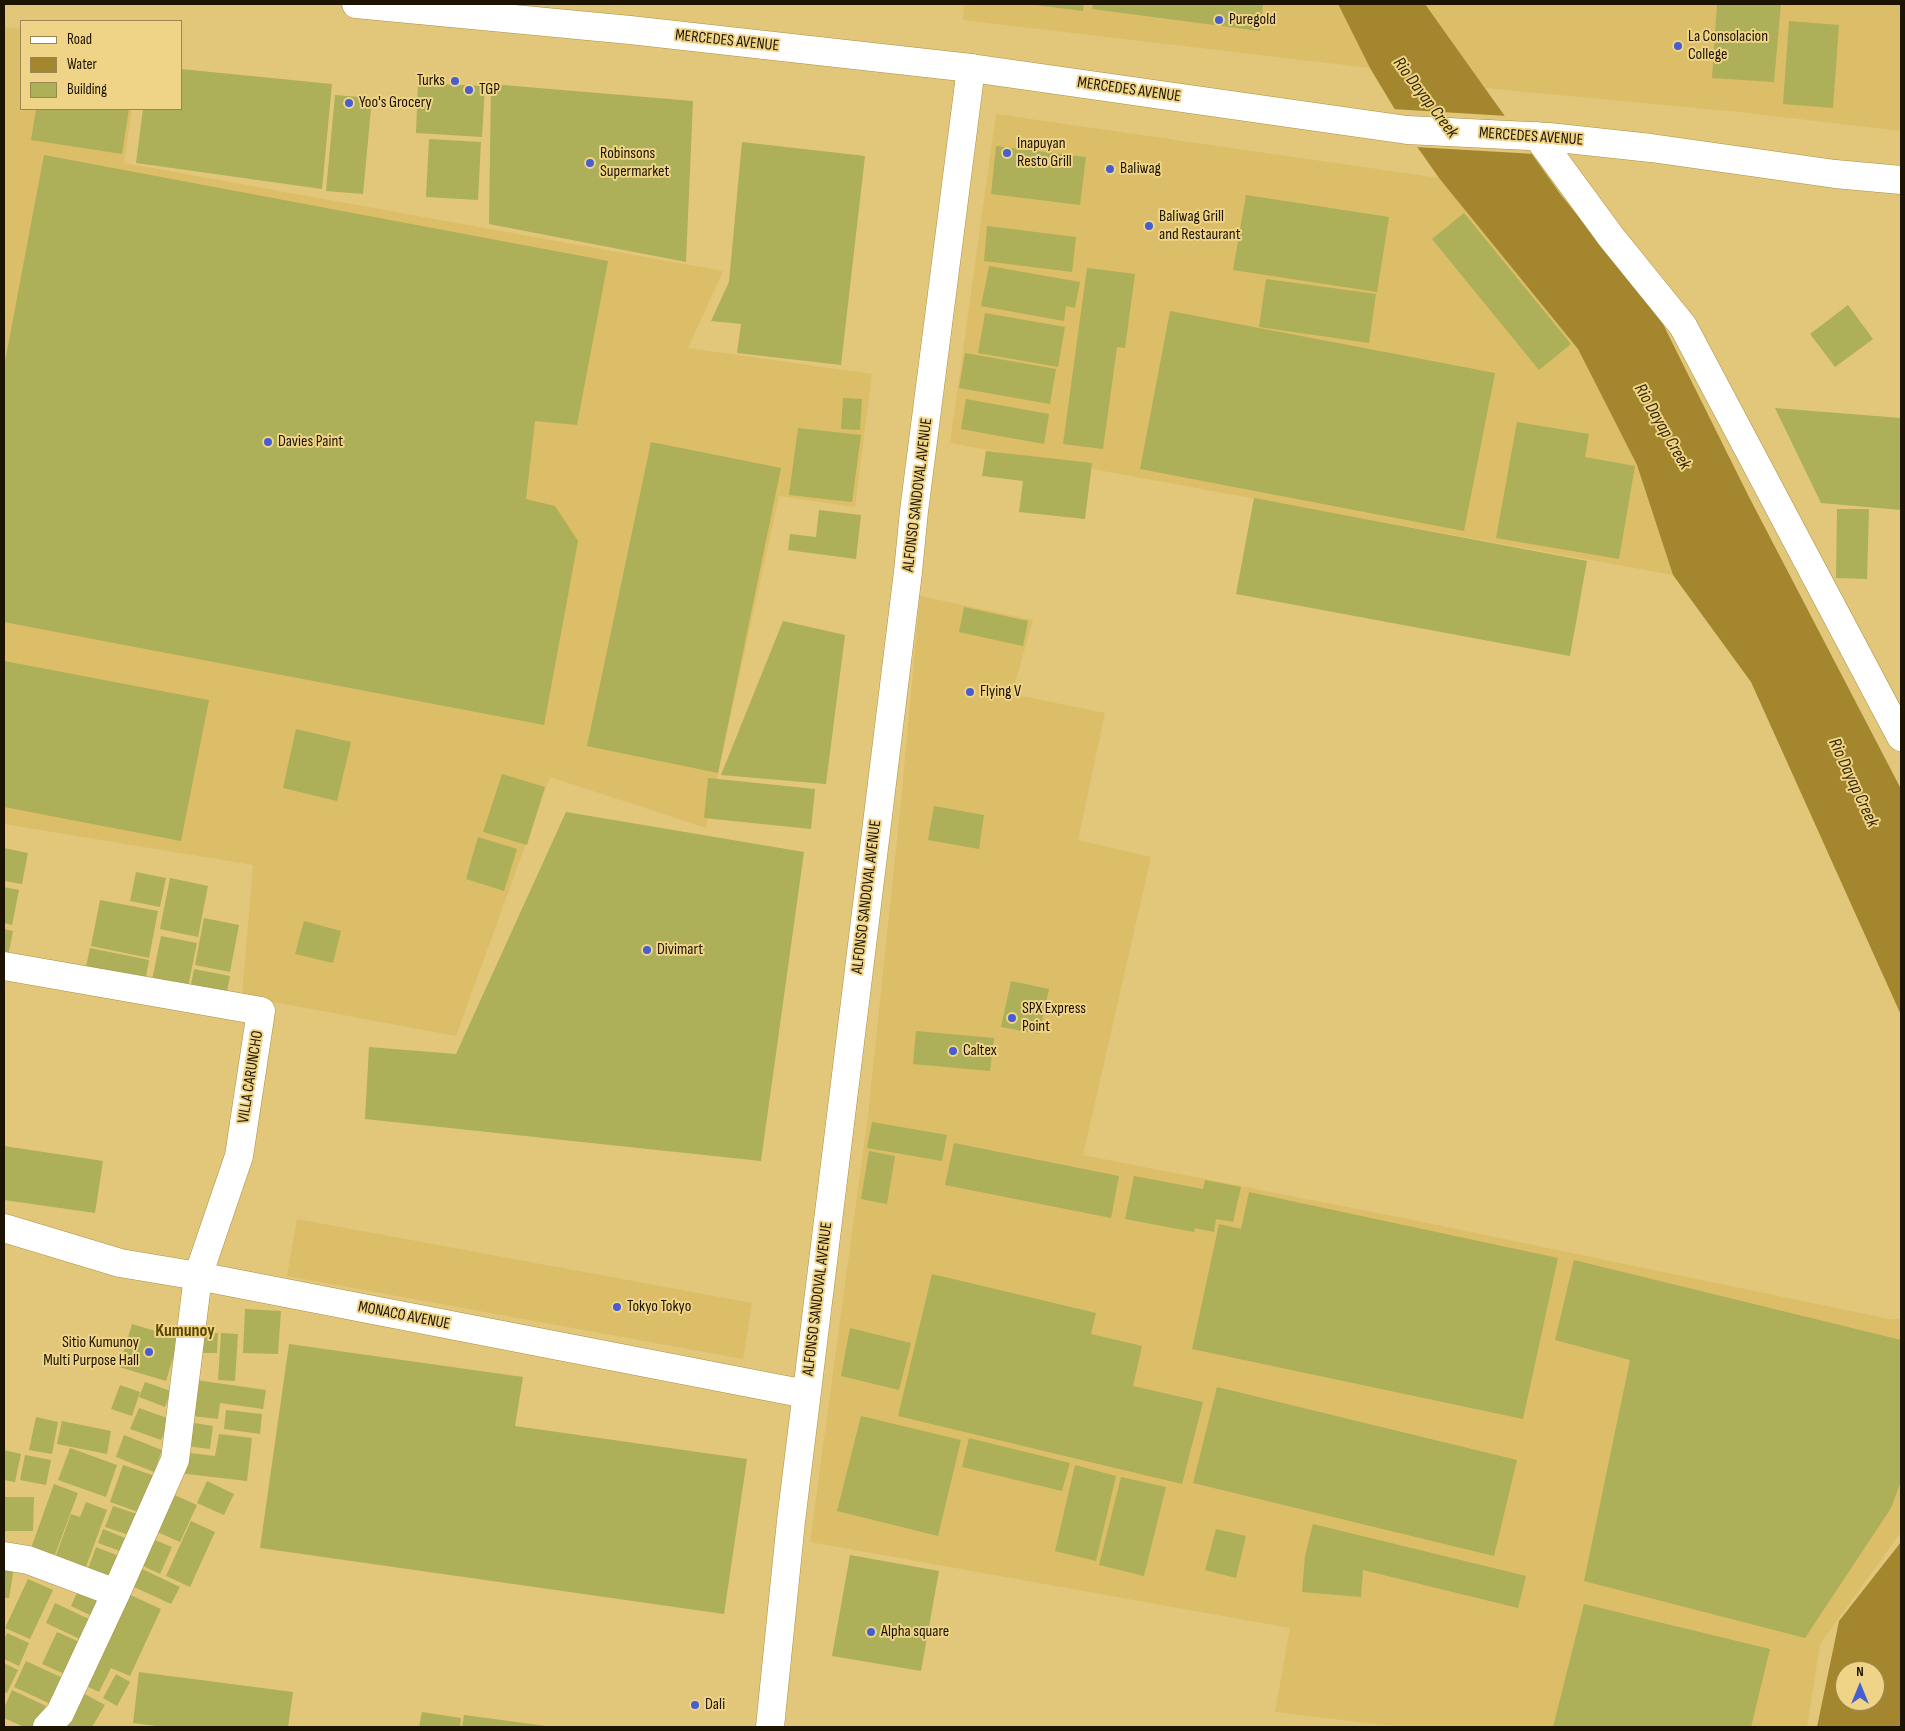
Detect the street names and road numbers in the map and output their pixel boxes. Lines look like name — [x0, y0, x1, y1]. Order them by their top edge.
street label: MERCEDES AVENUE — [674, 26, 780, 56]
street label: MERCEDES AVENUE — [1076, 73, 1182, 107]
street label: MERCEDES AVENUE — [1478, 124, 1584, 150]
street label: ALFONSO SANDOVAL AVENUE — [899, 417, 937, 573]
street label: ALFONSO SANDOVAL AVENUE — [848, 819, 886, 975]
street label: VILLA CARUNCHO — [234, 1029, 268, 1125]
street label: ALFONSO SANDOVAL AVENUE — [799, 1221, 837, 1377]
street label: MONACO AVENUE — [356, 1298, 452, 1334]

